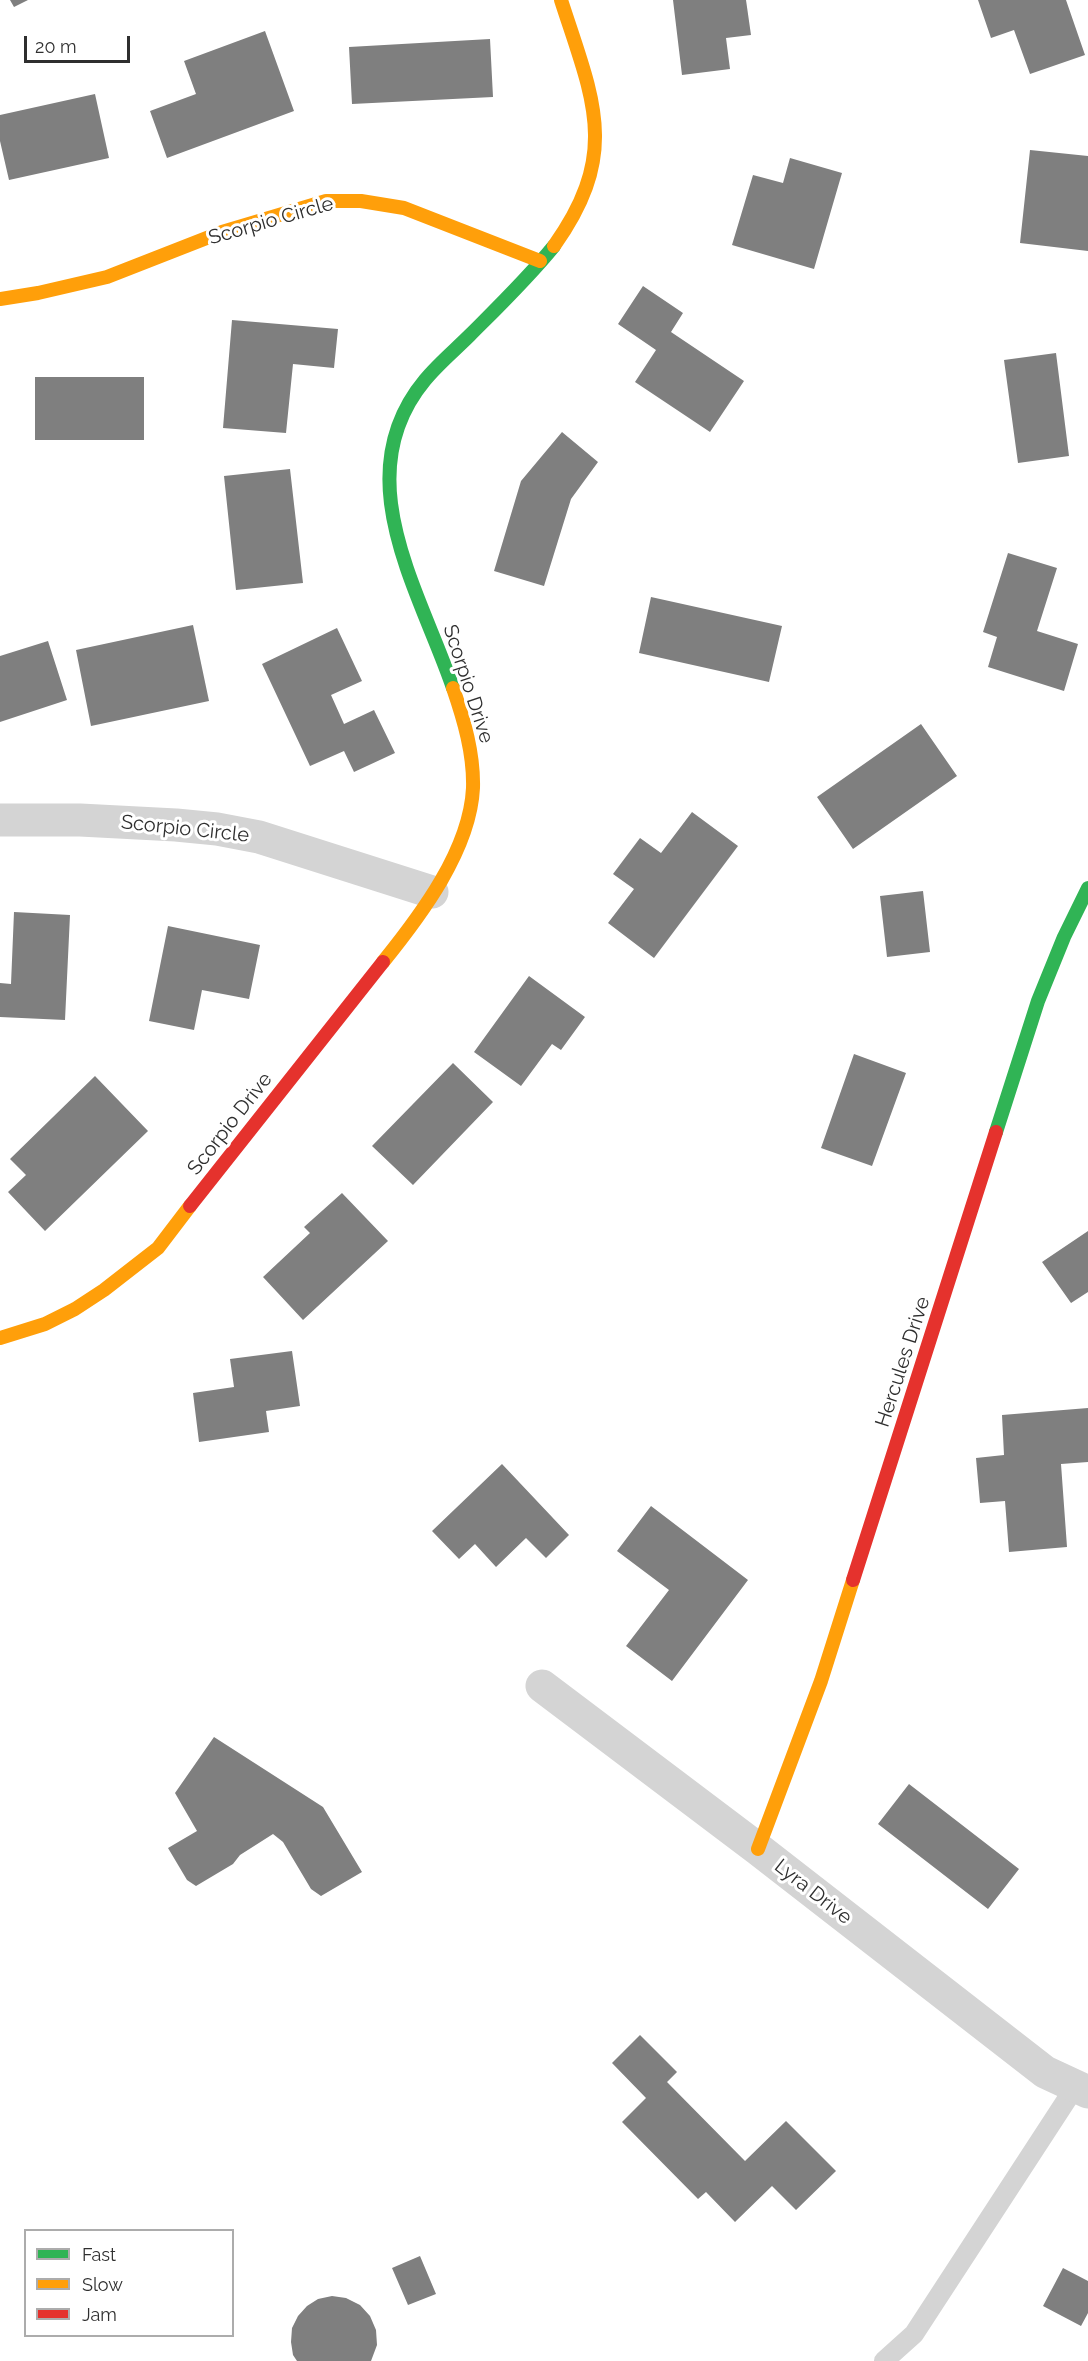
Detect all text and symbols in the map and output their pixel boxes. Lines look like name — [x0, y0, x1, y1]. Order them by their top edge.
scale bar — [27, 24, 134, 62]
text: 20 m — [35, 36, 77, 57]
street label: Scorpio Circle — [206, 192, 336, 250]
street label: Scorpio Drive — [438, 622, 498, 746]
street label: Scorpio Circle — [120, 810, 250, 848]
street label: Scorpio Drive — [183, 1068, 277, 1180]
street label: Hercules Drive — [871, 1294, 935, 1430]
street label: Lyra Drive — [770, 1854, 856, 1930]
legend — [24, 2229, 234, 2337]
text: Fast — [82, 2244, 116, 2265]
text: Slow — [82, 2274, 123, 2295]
text: Jam — [82, 2304, 117, 2325]

